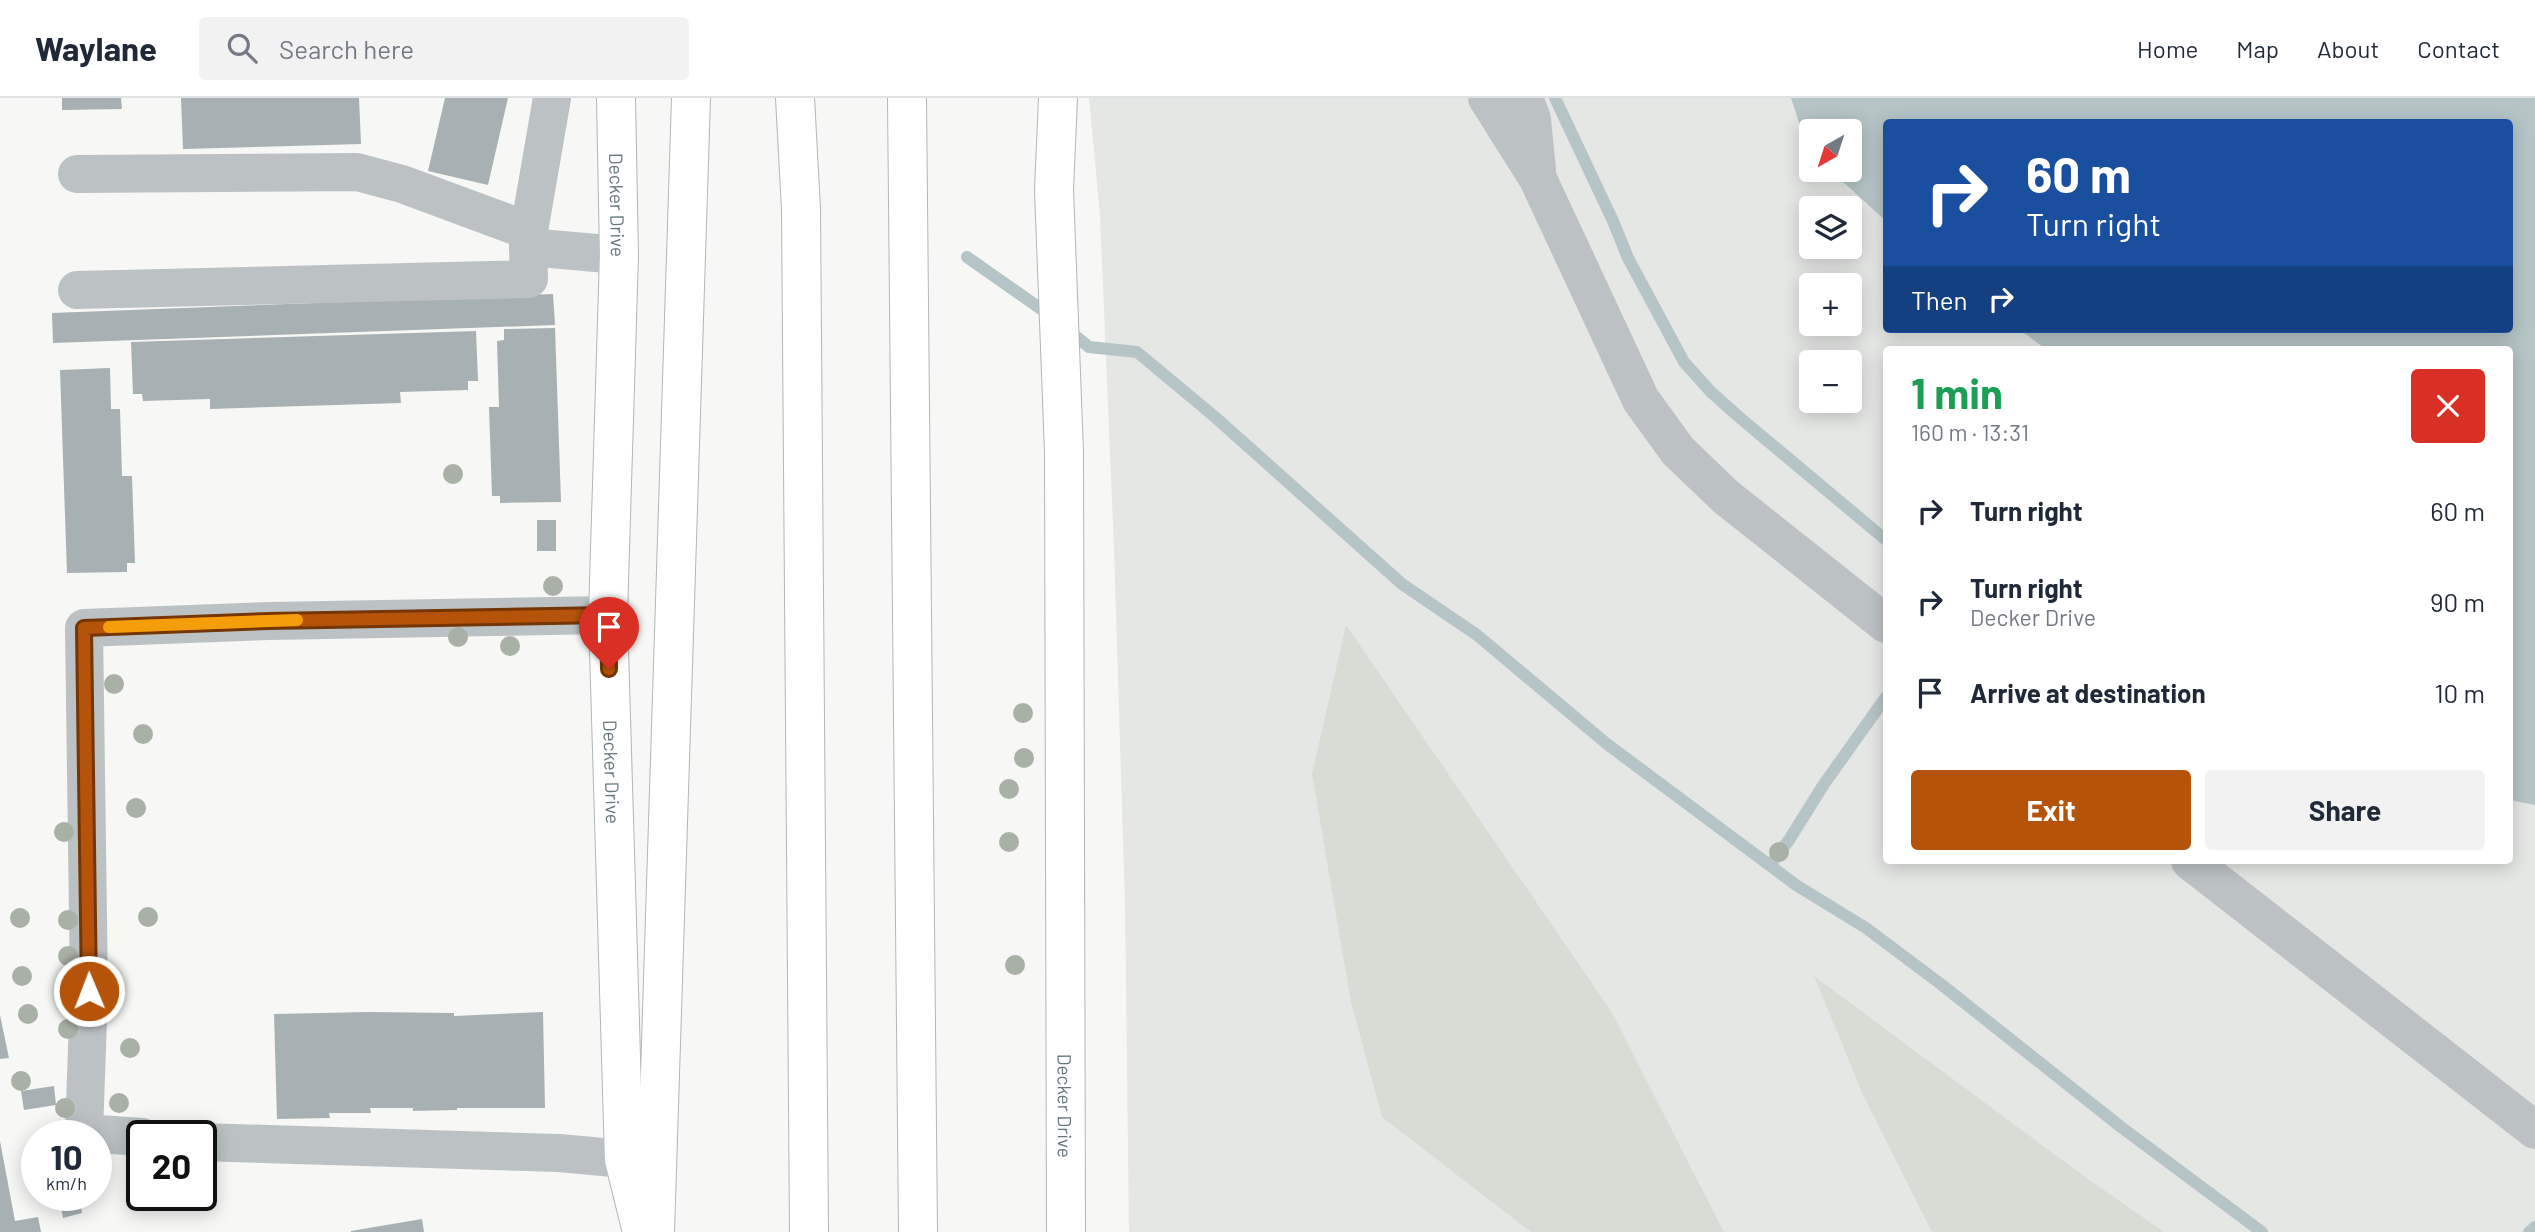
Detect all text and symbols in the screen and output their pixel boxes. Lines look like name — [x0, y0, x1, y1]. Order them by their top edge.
search box — [199, 17, 689, 80]
text: Waylane — [35, 28, 157, 68]
icon: search — [223, 29, 261, 67]
text: Search here — [279, 33, 414, 64]
text: Home — [2137, 34, 2198, 63]
text: Map — [2236, 34, 2279, 63]
text: About — [2317, 34, 2379, 63]
text: Contact — [2417, 34, 2500, 63]
north arrow — [1799, 119, 1862, 182]
map controls — [1799, 119, 1862, 413]
text: 60 m — [2026, 144, 2131, 203]
icon: right — [1911, 147, 2002, 238]
street label: Decker Drive — [606, 153, 631, 257]
button: layers — [1799, 196, 1862, 259]
text: Turn right — [2026, 204, 2161, 242]
button: + — [1799, 273, 1862, 336]
icon: right — [1982, 280, 2020, 318]
text: Then — [1911, 284, 1968, 315]
button: − — [1799, 350, 1862, 413]
text: 1 min — [1911, 367, 2003, 417]
button: close — [2411, 369, 2485, 443]
text: 160 m · 13:31 — [1911, 418, 2029, 446]
icon: right — [1911, 492, 1949, 530]
text: Turn right — [1970, 495, 2083, 526]
text: 60 m — [2430, 495, 2485, 526]
text: Turn right — [1970, 572, 2083, 603]
icon: right — [1911, 583, 1949, 621]
text: 90 m — [2430, 586, 2485, 617]
pin — [579, 597, 639, 669]
text: Decker Drive — [1970, 603, 2096, 631]
icon: arrive — [590, 608, 628, 646]
icon: arrive — [1911, 674, 1949, 712]
text: Arrive at destination — [1970, 677, 2206, 708]
text: 10 m — [2435, 677, 2485, 708]
street label: Decker Drive — [600, 719, 626, 824]
button: Exit — [1911, 770, 2191, 850]
button: Share — [2205, 770, 2485, 850]
position arrow — [52, 954, 126, 1028]
street label: Decker Drive — [1054, 1054, 1077, 1158]
speed limit sign: 20 — [126, 1120, 217, 1211]
text: 10 — [50, 1135, 83, 1177]
text: km/h — [46, 1172, 87, 1194]

